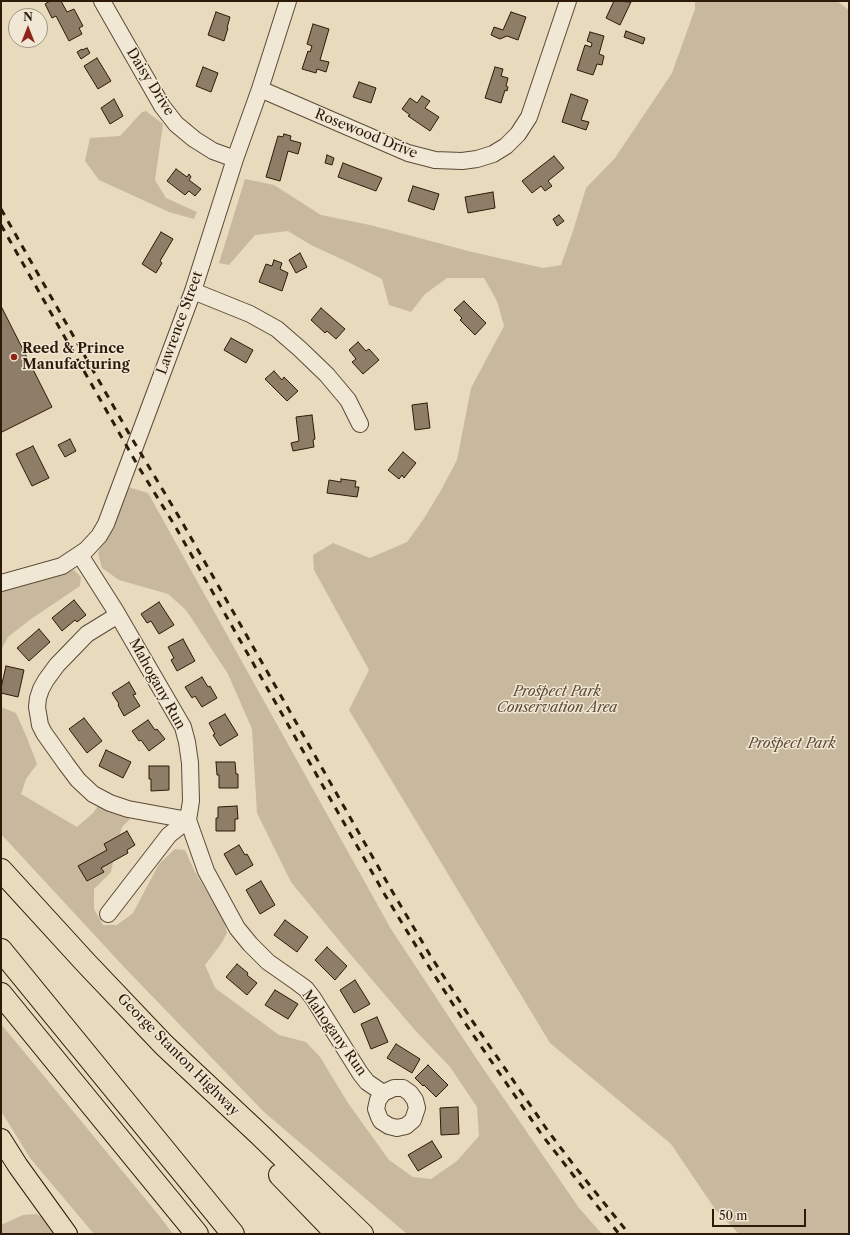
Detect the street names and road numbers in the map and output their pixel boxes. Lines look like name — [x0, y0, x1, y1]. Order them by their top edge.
street label: Daisy Drive — [122, 45, 178, 119]
street label: Rosewood Drive — [312, 106, 420, 162]
street label: Lawrence Street — [154, 269, 206, 377]
street label: Mahogany Run — [125, 636, 189, 732]
street label: Mahogany Run — [298, 987, 370, 1079]
street label: George Stanton Highway — [113, 990, 243, 1120]

